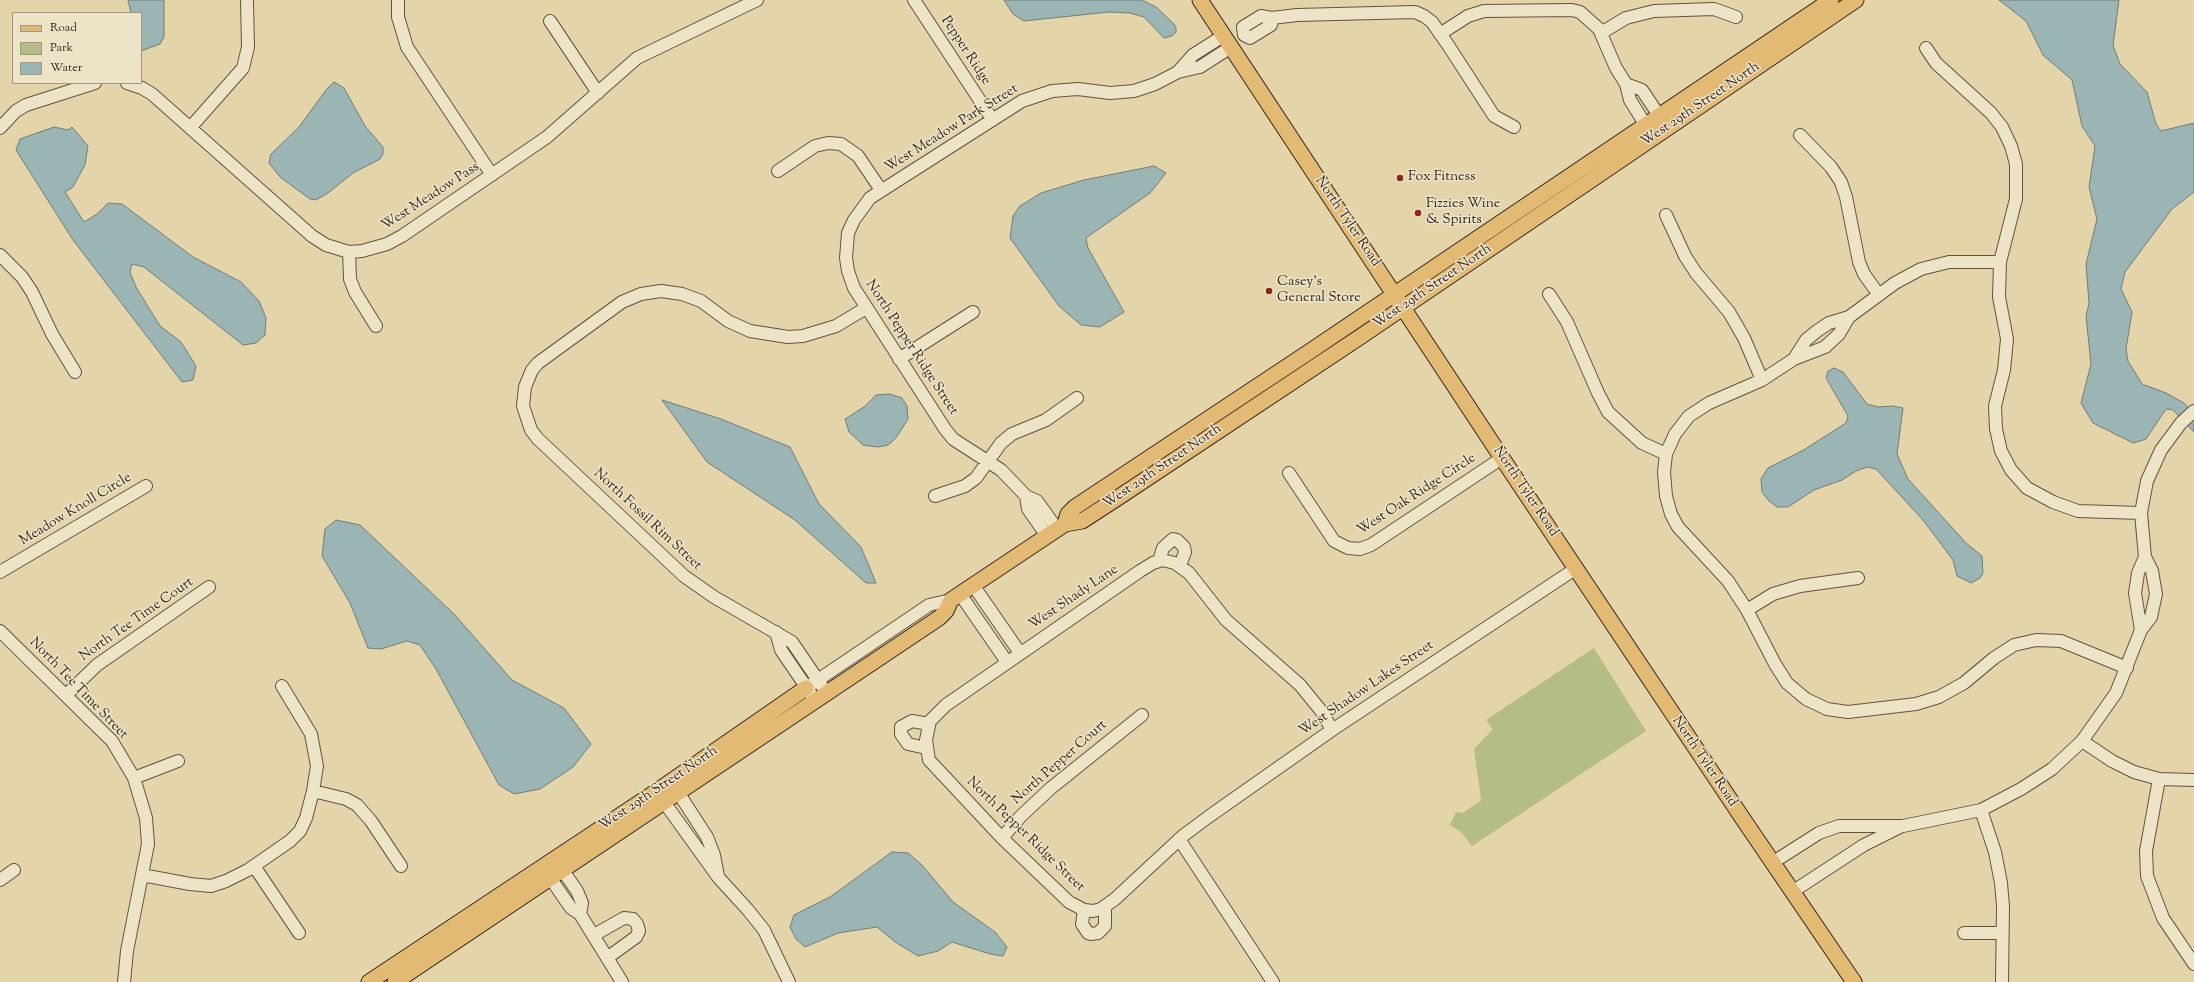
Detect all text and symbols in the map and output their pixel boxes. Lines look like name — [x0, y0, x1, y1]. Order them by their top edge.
legend — [12, 12, 142, 84]
street label: Pepper Ridge — [936, 13, 994, 89]
text: Road — [50, 19, 77, 37]
text: Park — [50, 39, 73, 57]
text: Water — [50, 59, 82, 77]
street label: West 29th Street North — [1639, 59, 1763, 151]
street label: West Meadow Park Street — [882, 81, 1022, 177]
street label: West Meadow Pass — [379, 159, 483, 235]
place label: Fox Fitness — [1408, 170, 1476, 186]
marker: Fox Fitness — [1395, 173, 1405, 183]
street label: North Tyler Road — [1311, 174, 1383, 270]
place label: Fizzies Wine & Spirits — [1426, 197, 1500, 230]
marker: Fizzies Wine & Spirits — [1413, 208, 1423, 218]
street label: West 29th Street North — [1371, 241, 1495, 333]
place label: Casey's General Store — [1277, 275, 1361, 308]
street label: North Pepper Ridge Street — [861, 277, 961, 419]
marker: Casey's General Store — [1264, 286, 1274, 296]
street label: West 29th Street North — [1101, 421, 1225, 513]
street label: North Tyler Road — [1489, 444, 1561, 540]
street label: West Oak Ridge Circle — [1355, 450, 1479, 540]
street label: North Fossil Rim Street — [589, 466, 705, 574]
street label: Meadow Knoll Circle — [17, 470, 135, 550]
street label: West Shady Lane — [1026, 562, 1122, 634]
street label: North Tee Time Court — [77, 574, 197, 666]
street label: North Tee Time Street — [25, 635, 131, 743]
street label: West Shadow Lakes Street — [1297, 638, 1437, 740]
street label: North Tyler Road — [1668, 714, 1740, 810]
street label: North Pepper Court — [1009, 717, 1111, 809]
street label: West 29th Street North — [597, 743, 721, 835]
street label: North Pepper Ridge Street — [962, 774, 1088, 896]

